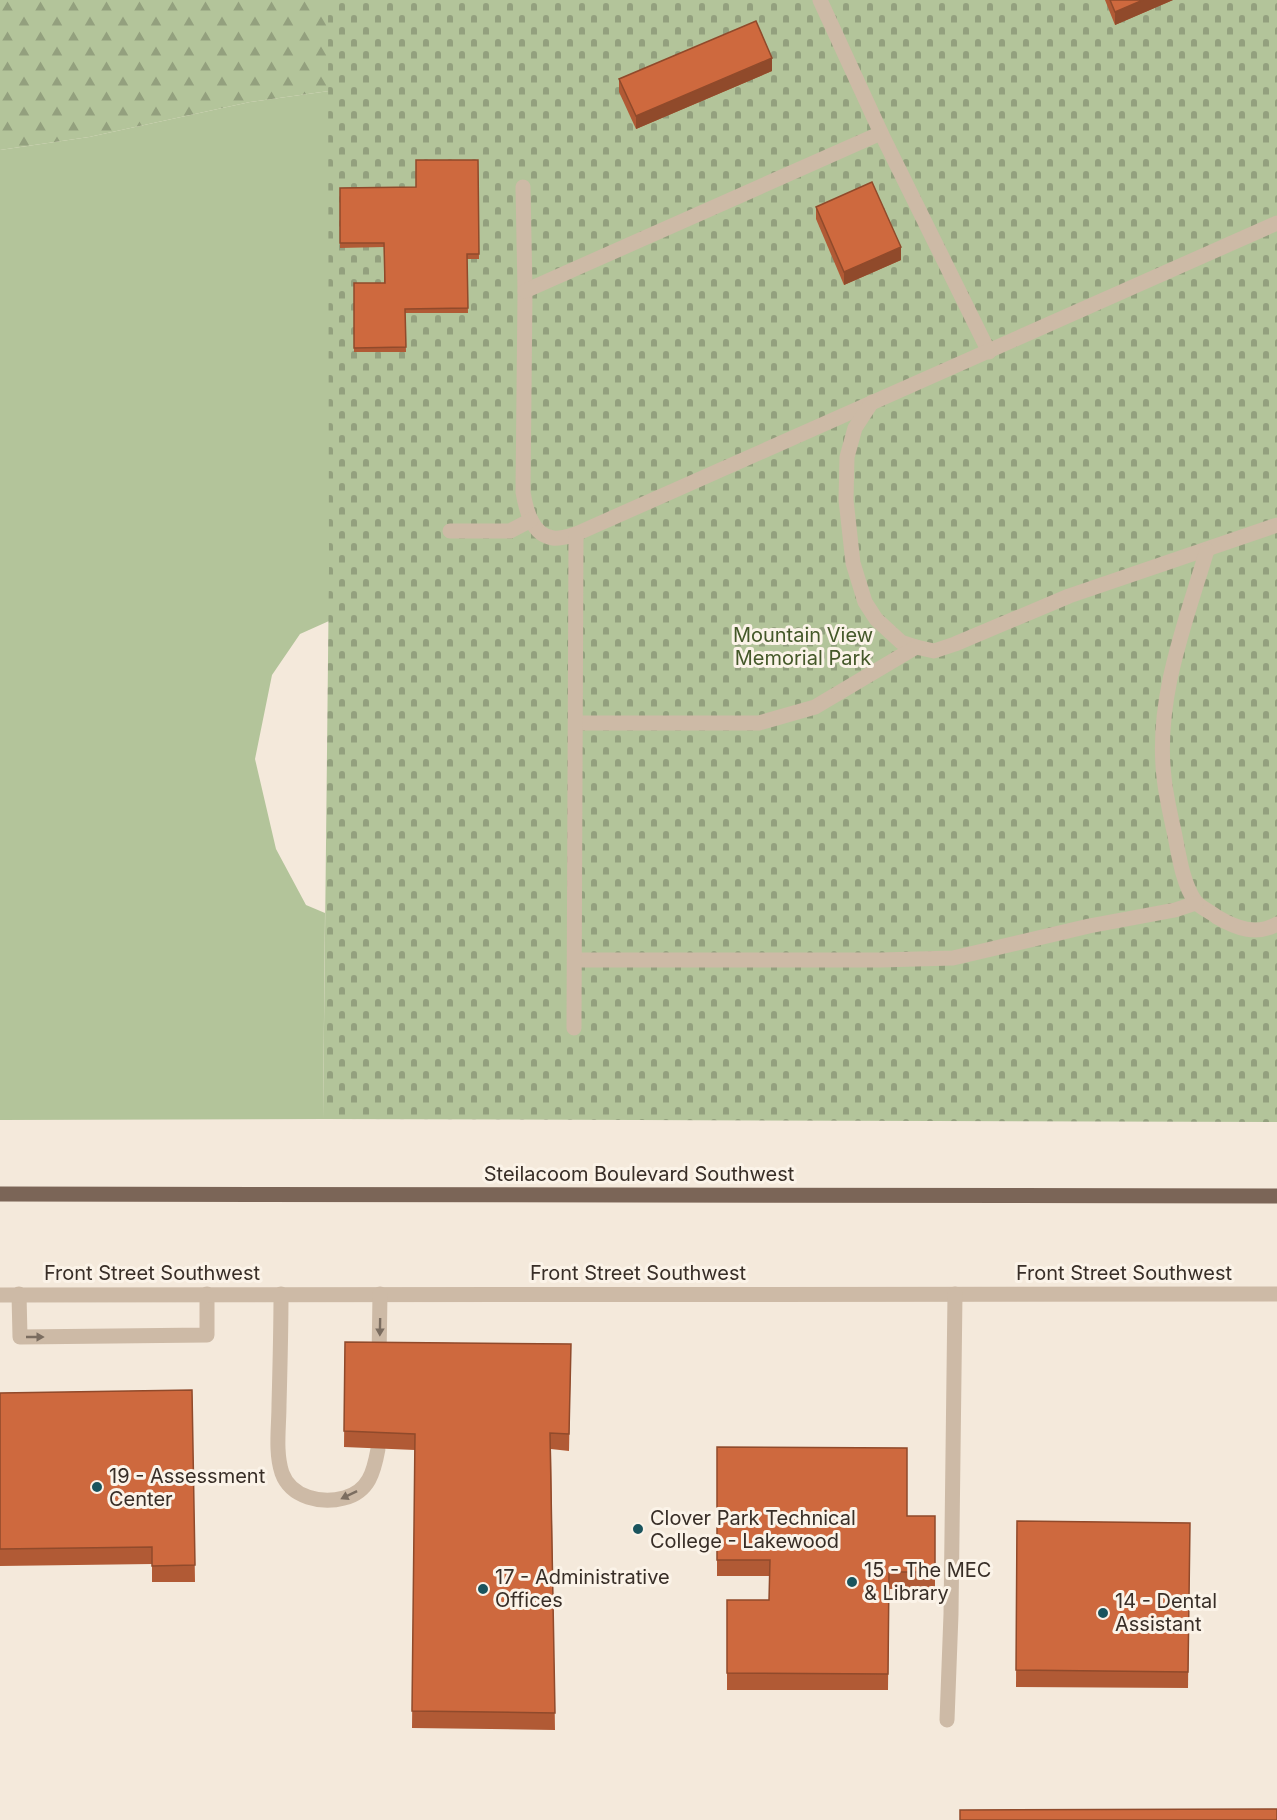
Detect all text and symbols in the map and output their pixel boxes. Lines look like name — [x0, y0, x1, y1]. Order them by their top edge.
park label: Mountain View Memorial Park — [733, 623, 873, 670]
street label: Steilacoom Boulevard Southwest — [484, 1162, 795, 1186]
street label: Front Street Southwest — [44, 1261, 261, 1285]
street label: Front Street Southwest — [530, 1261, 747, 1285]
street label: Front Street Southwest — [1016, 1261, 1233, 1285]
one-way arrow — [375, 1317, 384, 1336]
one-way arrow — [26, 1332, 45, 1342]
place label: 19 - Assessment Center — [109, 1464, 266, 1511]
marker: 19 - Assessment Center — [90, 1480, 104, 1494]
one-way arrow — [341, 1490, 358, 1499]
place label: Clover Park Technical College - Lakewood — [650, 1506, 856, 1553]
marker: Clover Park Technical College - Lakewood — [631, 1522, 645, 1536]
place label: 15 - The MEC & Library — [864, 1558, 991, 1605]
place label: 17 - Administrative Offices — [495, 1565, 670, 1612]
marker: 15 - The MEC & Library — [845, 1575, 859, 1589]
marker: 17 - Administrative Offices — [476, 1582, 490, 1596]
place label: 14 - Dental Assistant — [1115, 1589, 1217, 1636]
marker: 14 - Dental Assistant — [1096, 1606, 1110, 1620]

